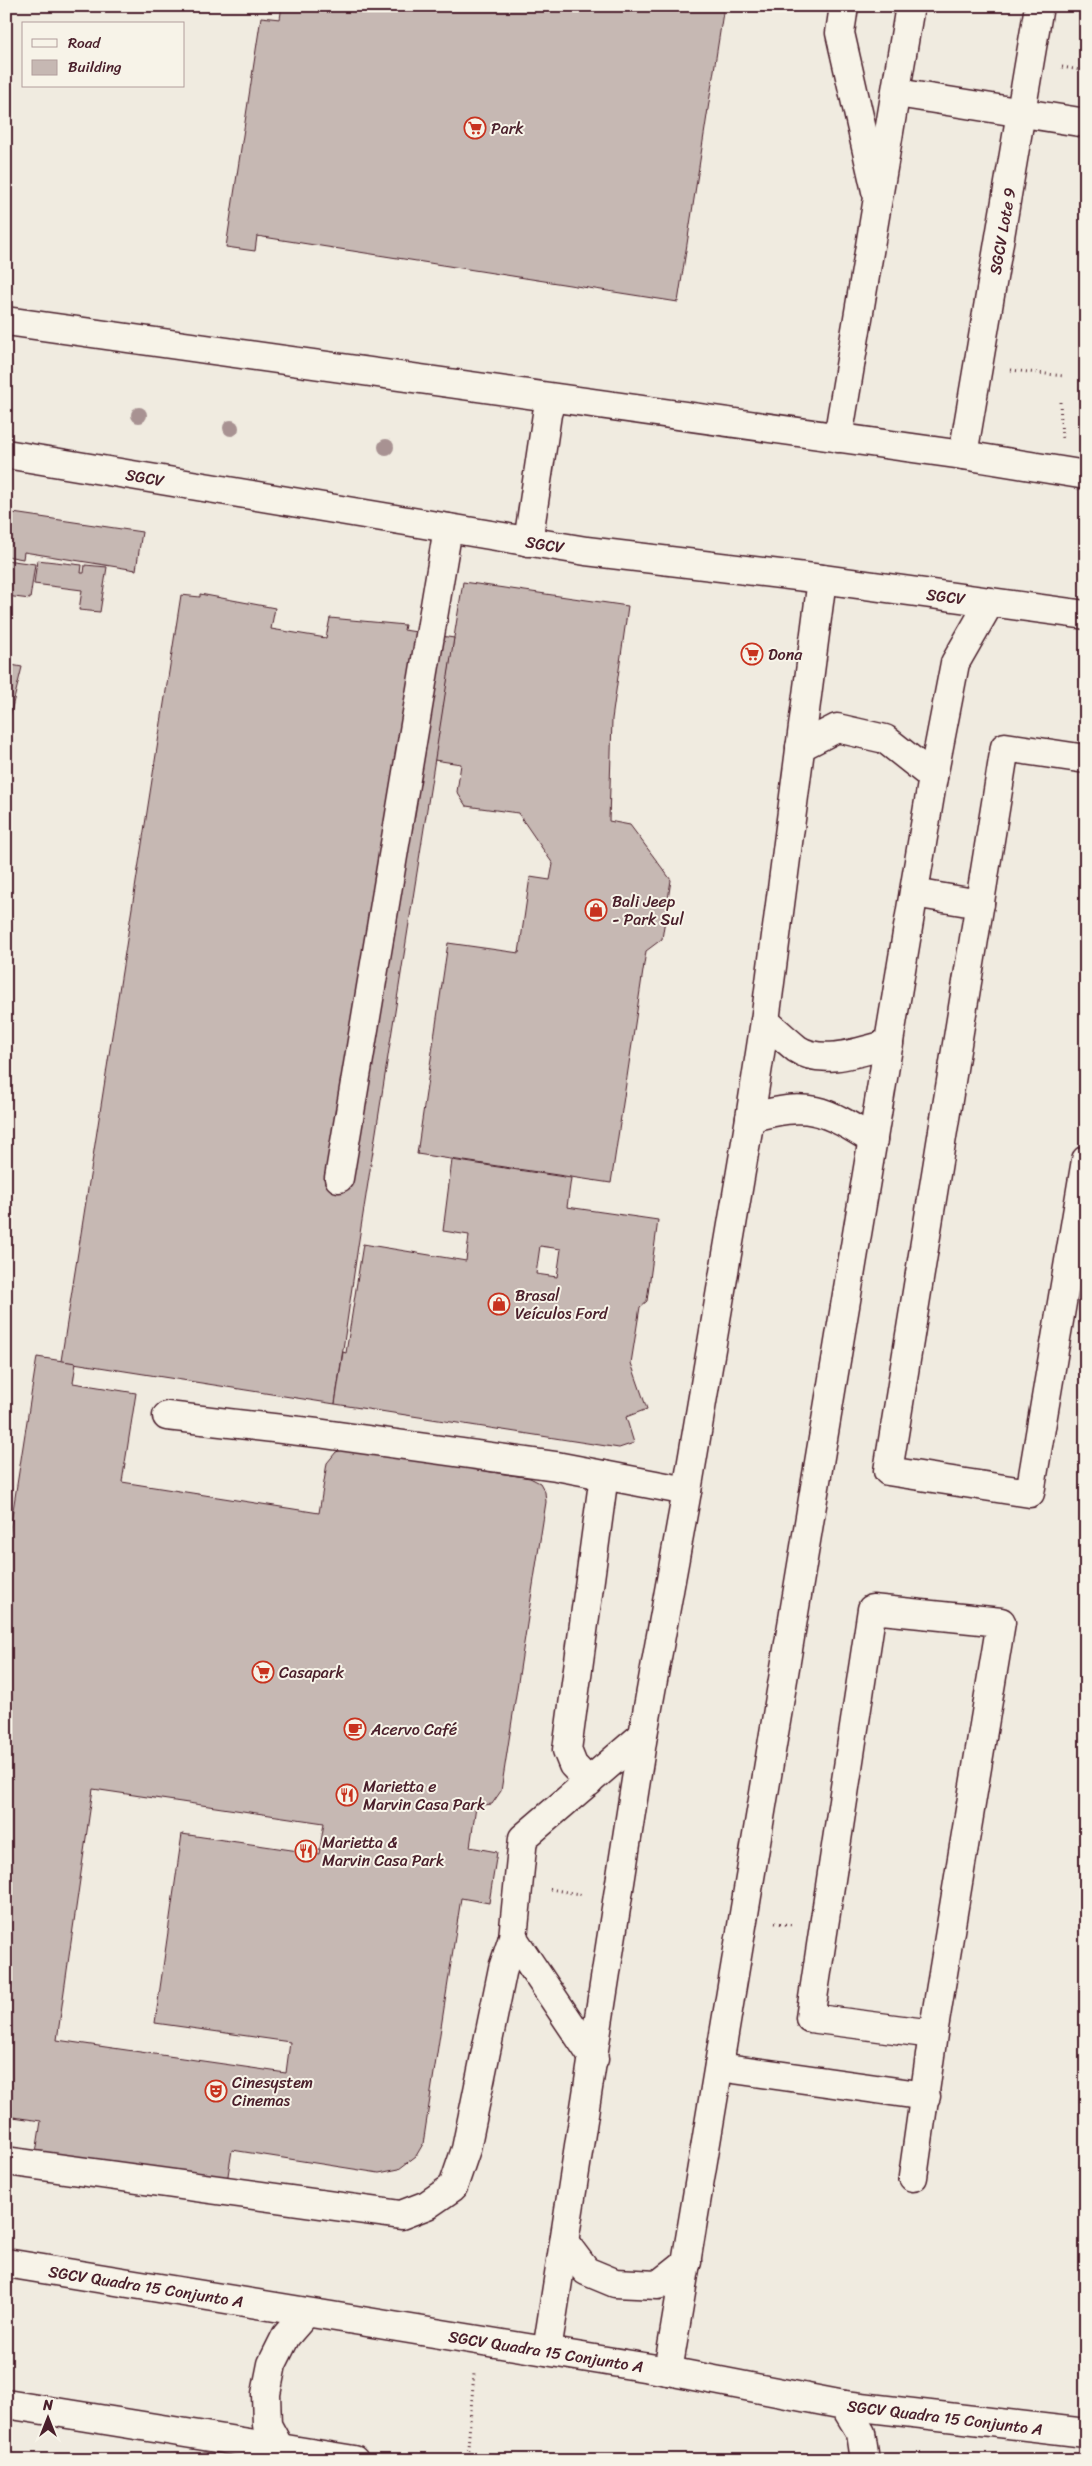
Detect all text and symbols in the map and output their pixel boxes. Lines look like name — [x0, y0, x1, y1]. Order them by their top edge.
legend — [22, 22, 185, 88]
text: Road — [68, 30, 101, 56]
text: Building — [68, 54, 122, 80]
place label: Park — [491, 114, 524, 143]
supermarket icon: Park — [463, 116, 487, 140]
street label: SGCV Lote 9 — [981, 185, 1024, 277]
street label: SGCV — [123, 460, 167, 495]
street label: SGCV — [523, 527, 567, 562]
street label: SGCV — [925, 580, 968, 613]
place label: Dona — [768, 640, 803, 669]
supermarket icon: Dona — [740, 642, 764, 666]
place label: Bali Jeep - Park Sul — [612, 887, 684, 934]
shop icon: Bali Jeep - Park Sul — [584, 898, 608, 922]
place label: Brasal Veículos Ford — [515, 1281, 609, 1328]
shop icon: Brasal Veículos Ford — [487, 1292, 511, 1316]
place label: Casapark — [279, 1658, 344, 1687]
supermarket icon: Casapark — [251, 1660, 275, 1684]
place label: Acervo Café — [370, 1715, 457, 1744]
cafe icon: Acervo Café — [343, 1717, 367, 1741]
place label: Marietta e Marvin Casa Park — [363, 1772, 485, 1819]
restaurant icon: Marietta e Marvin Casa Park — [335, 1783, 359, 1807]
place label: Marietta & Marvin Casa Park — [322, 1828, 444, 1875]
restaurant icon: Marietta & Marvin Casa Park — [294, 1839, 318, 1863]
place label: Cinesystem Cinemas — [232, 2068, 313, 2115]
theatre icon: Cinesystem Cinemas — [204, 2079, 228, 2103]
street label: SGCV Quadra 15 Conjunto A — [46, 2257, 245, 2316]
street label: SGCV Quadra 15 Conjunto A — [446, 2322, 645, 2381]
street label: SGCV Quadra 15 Conjunto A — [845, 2391, 1044, 2444]
text: N — [42, 2393, 53, 2418]
north arrow — [22, 2394, 72, 2444]

